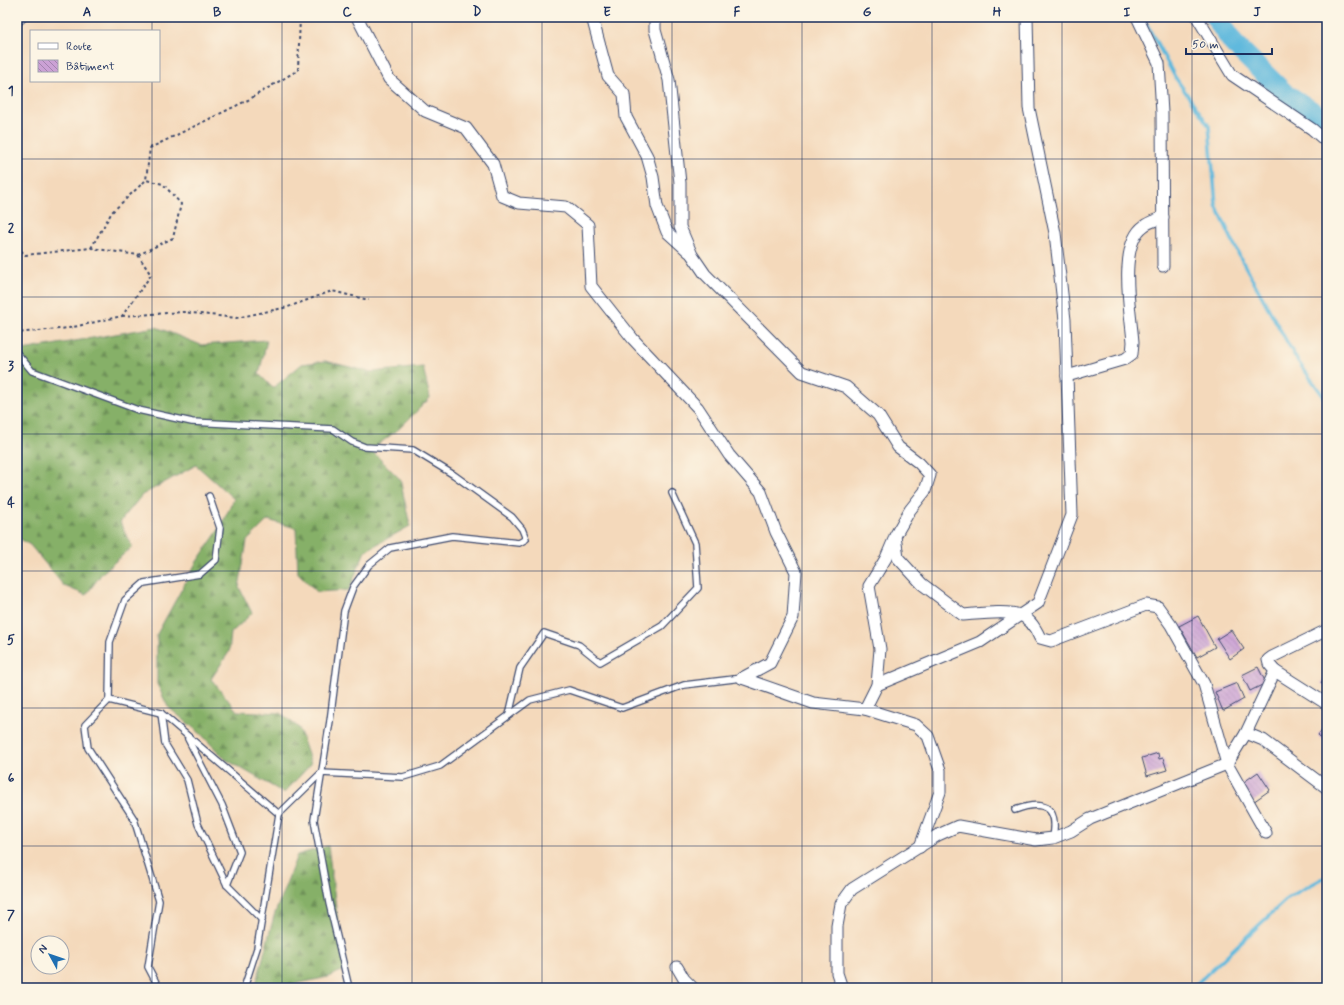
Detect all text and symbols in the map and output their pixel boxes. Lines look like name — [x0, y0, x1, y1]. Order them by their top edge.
text: A — [83, 4, 91, 21]
text: B — [213, 4, 222, 21]
text: C — [342, 4, 352, 21]
text: D — [473, 4, 482, 21]
text: E — [603, 4, 611, 21]
text: F — [734, 4, 741, 21]
text: G — [863, 4, 872, 21]
text: H — [993, 4, 1002, 21]
text: I — [1124, 4, 1131, 21]
text: J — [1253, 4, 1261, 21]
legend — [30, 30, 160, 82]
scale bar — [1186, 30, 1272, 56]
text: 50 m — [1192, 37, 1219, 53]
text: Route — [66, 39, 92, 55]
text: Bâtiment — [66, 59, 115, 75]
text: 1 — [8, 83, 14, 100]
text: 2 — [8, 220, 15, 237]
text: 3 — [8, 358, 14, 375]
text: 4 — [7, 495, 15, 512]
text: 5 — [7, 632, 15, 649]
text: 6 — [8, 770, 15, 787]
text: 7 — [7, 907, 15, 924]
north arrow — [30, 935, 70, 975]
text: N — [35, 942, 51, 957]

